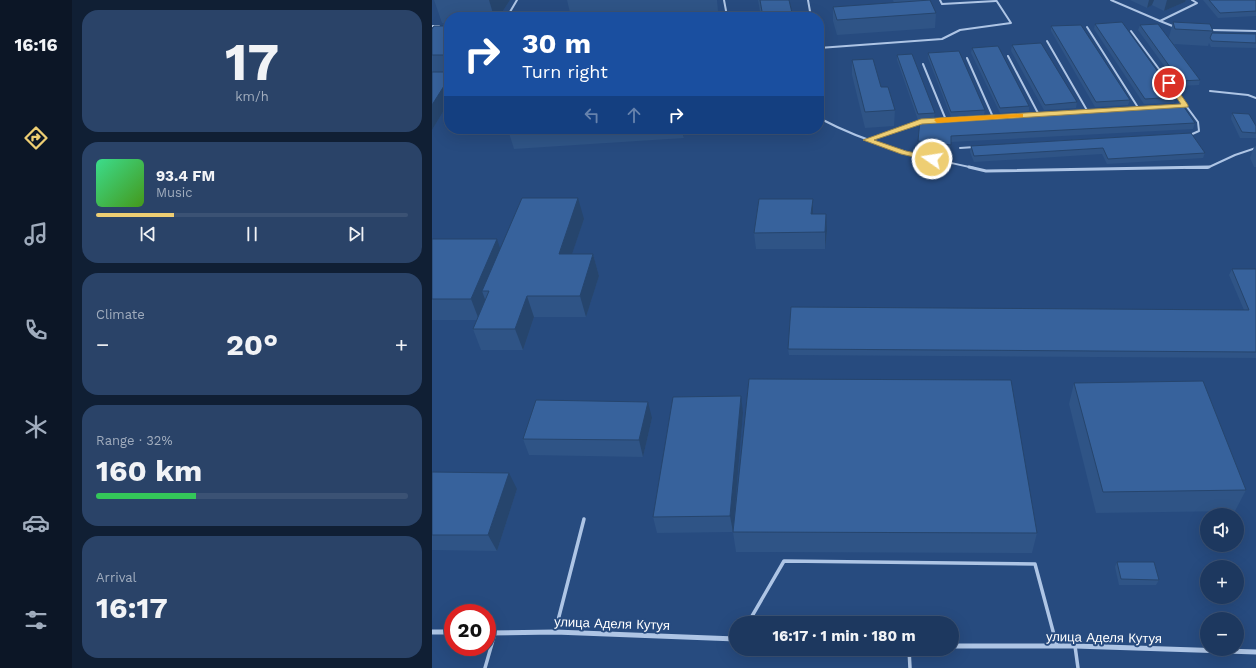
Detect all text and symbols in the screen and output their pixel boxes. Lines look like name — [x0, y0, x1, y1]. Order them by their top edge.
text: 30 m — [522, 27, 591, 60]
icon: right — [456, 28, 508, 80]
text: 17 — [225, 32, 279, 93]
text: 16:16 — [14, 34, 58, 55]
text: Turn right — [522, 61, 608, 82]
pin — [1152, 66, 1186, 100]
icon: arrive — [1158, 72, 1180, 94]
text: km/h — [235, 89, 269, 104]
icon: left — [581, 104, 603, 126]
icon: ahead — [623, 104, 645, 126]
icon: right — [665, 104, 687, 126]
icon: directions — [22, 124, 50, 152]
position arrow — [911, 138, 953, 180]
text: 93.4 FM — [156, 167, 215, 185]
text: Music — [156, 185, 193, 200]
icon: music — [22, 220, 50, 248]
icon: previous — [137, 223, 159, 245]
icon: pause — [241, 223, 263, 245]
icon: next — [345, 223, 367, 245]
text: Climate — [96, 307, 145, 322]
icon: phone — [22, 316, 50, 344]
text: 20° — [226, 327, 278, 362]
text: − — [96, 332, 109, 357]
text: + — [395, 332, 408, 357]
icon: climate — [22, 413, 50, 441]
text: Range · 32% — [96, 433, 173, 448]
text: 160 km — [96, 453, 202, 488]
map controls — [1200, 508, 1244, 656]
button: sound — [1200, 508, 1244, 552]
icon: car — [22, 509, 50, 537]
button: + — [1200, 560, 1244, 604]
text: Arrival — [96, 570, 137, 585]
text: 16:17 — [96, 590, 168, 625]
speed limit sign: 20 — [444, 604, 496, 656]
icon: filters — [22, 606, 50, 634]
button: − — [1200, 612, 1244, 656]
street label: улица Аделя Кутуя — [554, 614, 670, 633]
text: 16:17 · 1 min · 180 m — [772, 627, 916, 645]
street label: улица Аделя Кутуя — [1046, 629, 1162, 646]

